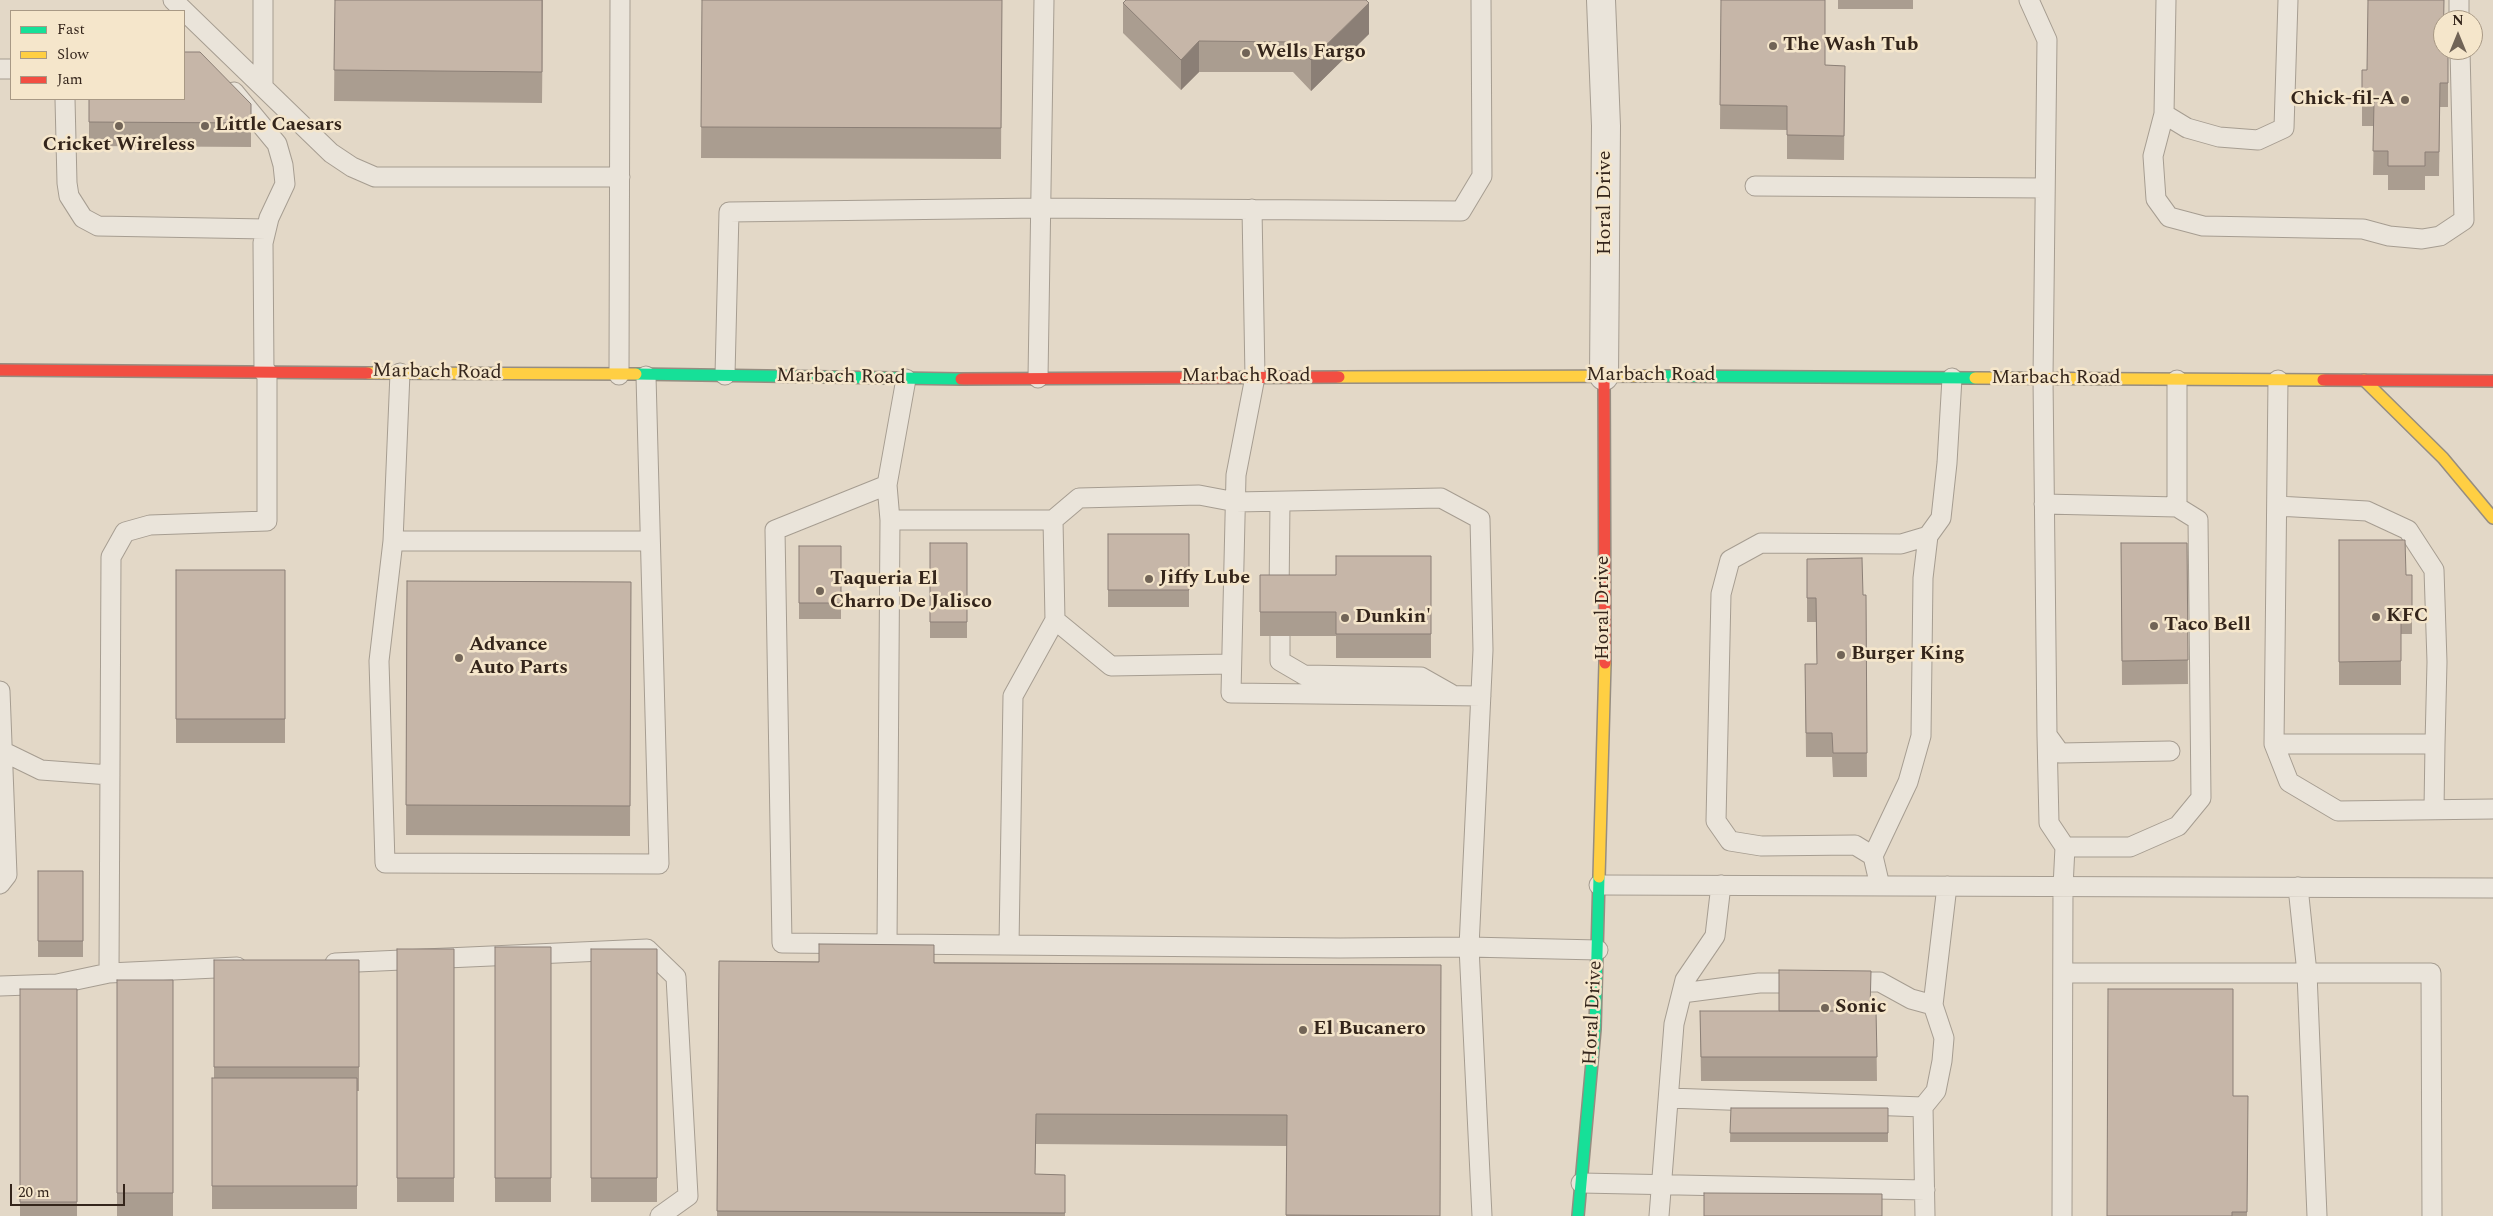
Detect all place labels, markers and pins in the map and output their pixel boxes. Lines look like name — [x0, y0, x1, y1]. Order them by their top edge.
place label: The Wash Tub — [1783, 34, 1918, 58]
marker: The Wash Tub — [1767, 40, 1779, 52]
place label: Wells Fargo — [1256, 41, 1366, 65]
marker: Wells Fargo — [1240, 47, 1252, 59]
place label: Chick-fil-A — [2290, 88, 2395, 112]
marker: Chick-fil-A — [2399, 94, 2411, 106]
place label: Little Caesars — [215, 114, 342, 138]
marker: Cricket Wireless — [113, 120, 125, 132]
marker: Little Caesars — [199, 120, 211, 132]
place label: Cricket Wireless — [43, 134, 195, 158]
place label: Jiffy Lube — [1159, 567, 1250, 591]
place label: Taqueria El Charro De Jalisco — [830, 568, 992, 615]
marker: Jiffy Lube — [1143, 573, 1155, 585]
marker: Taqueria El Charro De Jalisco — [814, 585, 826, 597]
place label: KFC — [2386, 605, 2428, 629]
place label: Dunkin' — [1355, 606, 1431, 630]
marker: KFC — [2370, 611, 2382, 623]
marker: Dunkin' — [1339, 612, 1351, 624]
place label: Taco Bell — [2164, 614, 2251, 638]
marker: Taco Bell — [2148, 620, 2160, 632]
place label: Advance Auto Parts — [469, 634, 568, 681]
place label: Burger King — [1851, 643, 1965, 667]
marker: Burger King — [1835, 649, 1847, 661]
marker: Advance Auto Parts — [453, 652, 465, 664]
place label: Sonic — [1835, 996, 1886, 1020]
marker: Sonic — [1819, 1002, 1831, 1014]
place label: El Bucanero — [1313, 1018, 1426, 1042]
marker: El Bucanero — [1297, 1024, 1309, 1036]

